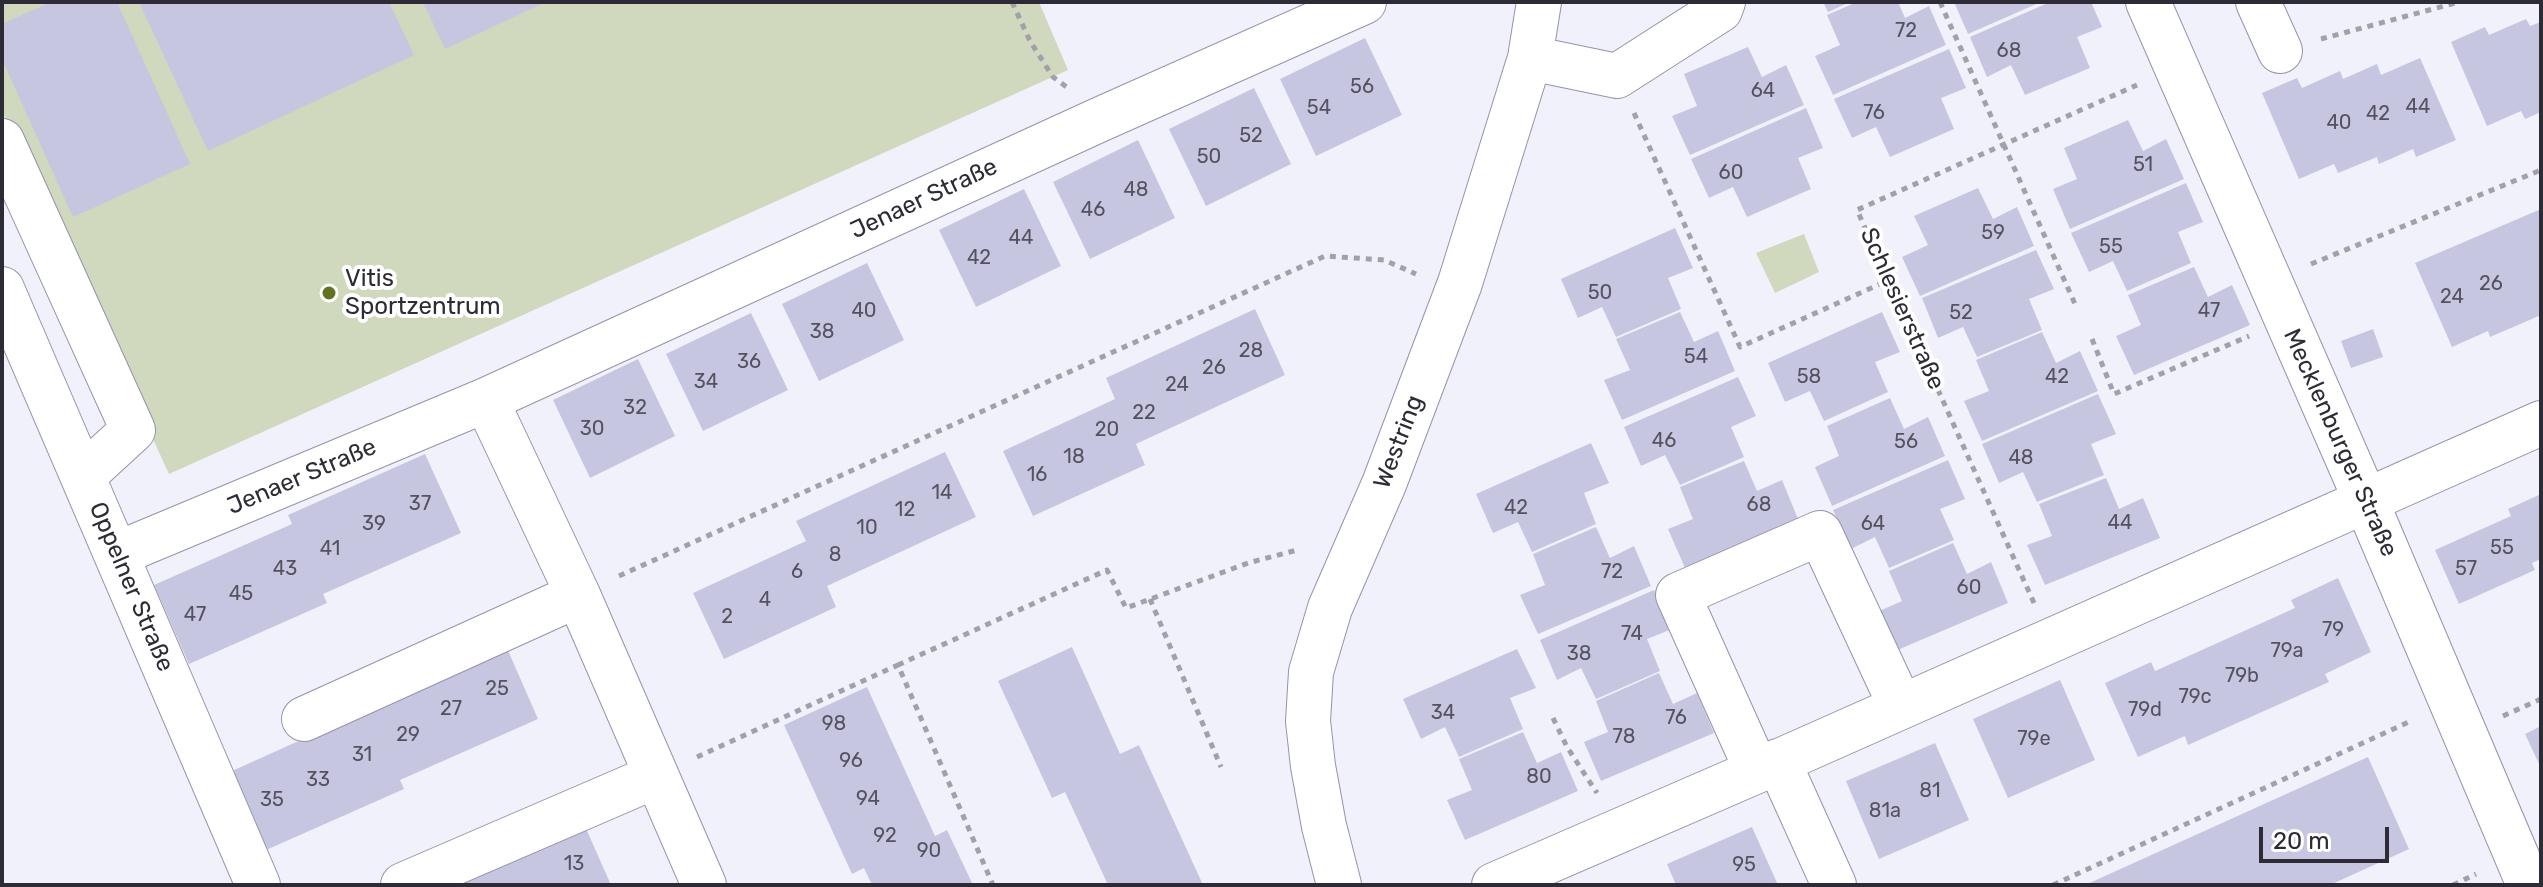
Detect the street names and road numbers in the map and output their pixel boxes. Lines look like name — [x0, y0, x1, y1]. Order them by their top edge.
street label: Jenaer Straße — [846, 152, 1002, 246]
street label: Schlesierstraße — [1853, 224, 1951, 394]
street label: Mecklenburger Straße — [2277, 325, 2403, 561]
street label: Westring — [1368, 391, 1430, 493]
street label: Jenaer Straße — [223, 433, 381, 521]
street label: Oppelner Straße — [82, 498, 180, 676]

